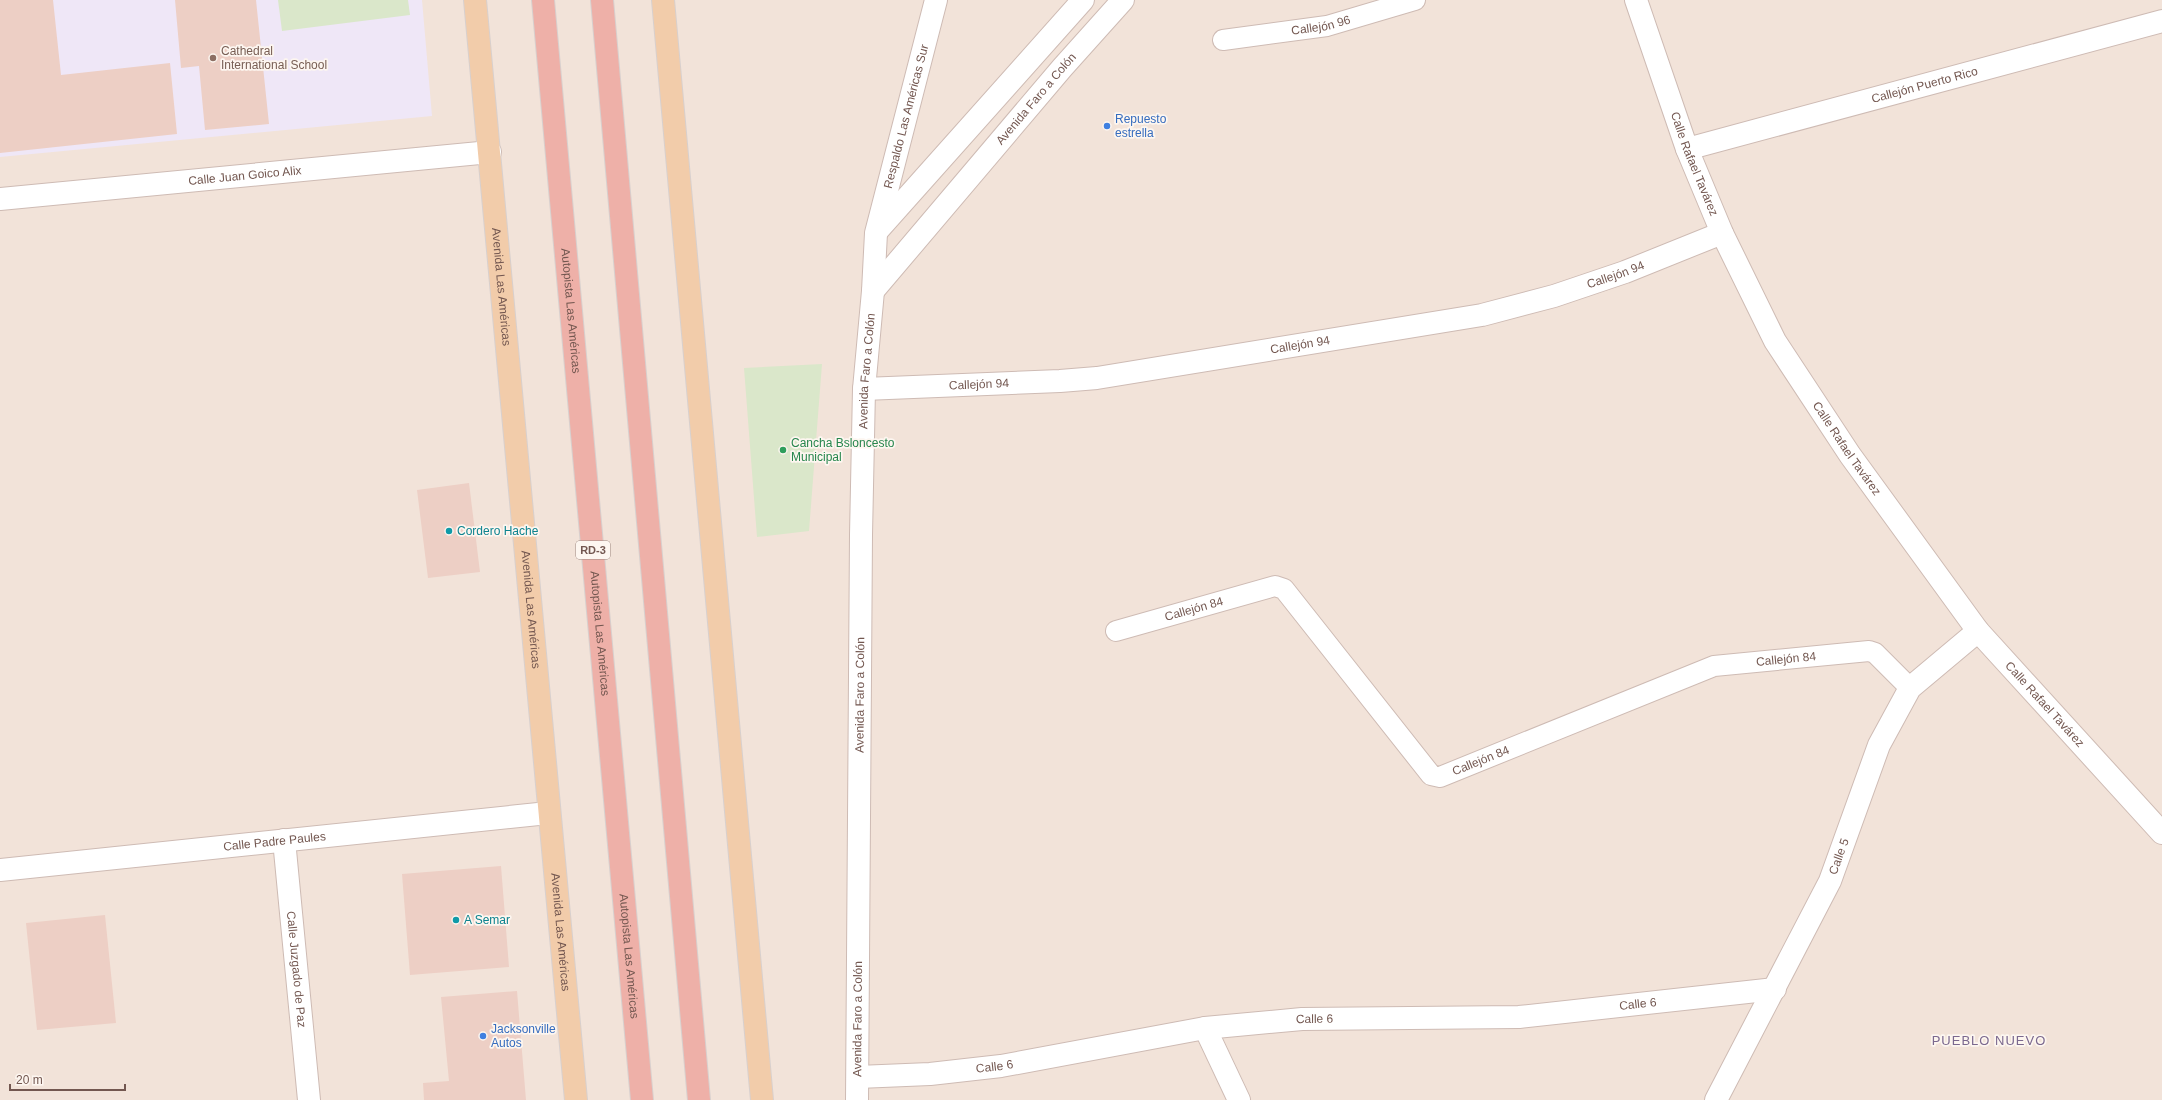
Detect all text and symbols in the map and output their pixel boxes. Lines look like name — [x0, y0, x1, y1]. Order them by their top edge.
street label: Callejón 96 — [1290, 12, 1352, 38]
street label: Respaldo Las Américas Sur — [881, 43, 931, 190]
place label: Cathedral International School — [221, 44, 327, 72]
street label: Avenida Faro a Colón — [993, 50, 1079, 148]
marker: Cathedral International School — [208, 53, 218, 63]
street label: Callejón Puerto Rico — [1870, 64, 1980, 106]
street label: Calle Rafael Tavárez — [1668, 110, 1721, 218]
place label: Repuesto estrella — [1115, 112, 1167, 140]
marker: Repuesto estrella — [1102, 121, 1112, 131]
street label: Calle Juan Goico Alix — [188, 163, 302, 188]
street label: Avenida Las Américas — [489, 227, 514, 347]
street label: Autopista Las Américas — [558, 248, 584, 374]
street label: Callejón 94 — [1585, 258, 1647, 291]
street label: Avenida Faro a Colón — [856, 313, 878, 429]
street label: Callejón 94 — [1269, 333, 1331, 357]
street label: Callejón 94 — [949, 376, 1010, 393]
street label: Calle Rafael Tavárez — [1810, 399, 1884, 498]
place label: Cancha Bsloncesto Municipal — [791, 436, 895, 464]
marker: Cancha Bsloncesto Municipal — [778, 445, 788, 455]
place label: Cordero Hache — [457, 524, 539, 538]
marker: Cordero Hache — [444, 526, 454, 536]
road number: RD-3 — [576, 541, 610, 559]
street label: Avenida Las Américas — [519, 550, 543, 669]
street label: Autopista Las Américas — [587, 570, 613, 697]
street label: Callejón 84 — [1163, 594, 1225, 624]
street label: Avenida Faro a Colón — [852, 637, 867, 753]
street label: Callejón 84 — [1755, 649, 1817, 669]
street label: Calle Rafael Tavárez — [2002, 659, 2087, 750]
street label: Callejón 84 — [1450, 743, 1512, 778]
street label: Calle Padre Paules — [223, 829, 326, 854]
street label: Calle 5 — [1826, 836, 1852, 876]
street label: Avenida Las Américas — [548, 872, 573, 992]
street label: Autopista Las Américas — [616, 893, 642, 1019]
street label: Calle Juzgado de Paz — [284, 911, 309, 1028]
place label: A Semar — [464, 913, 510, 927]
marker: A Semar — [451, 915, 461, 925]
street label: Avenida Faro a Colón — [850, 961, 865, 1077]
street label: Calle 6 — [1618, 995, 1658, 1013]
street label: Calle 6 — [1295, 1012, 1334, 1027]
place label: Jacksonville Autos — [491, 1022, 556, 1050]
marker: Jacksonville Autos — [478, 1031, 488, 1041]
district label: PUEBLO NUEVO — [1932, 1033, 2046, 1048]
street label: Calle 6 — [975, 1057, 1015, 1076]
scale bar — [10, 1066, 125, 1092]
text: 20 m — [16, 1073, 43, 1087]

